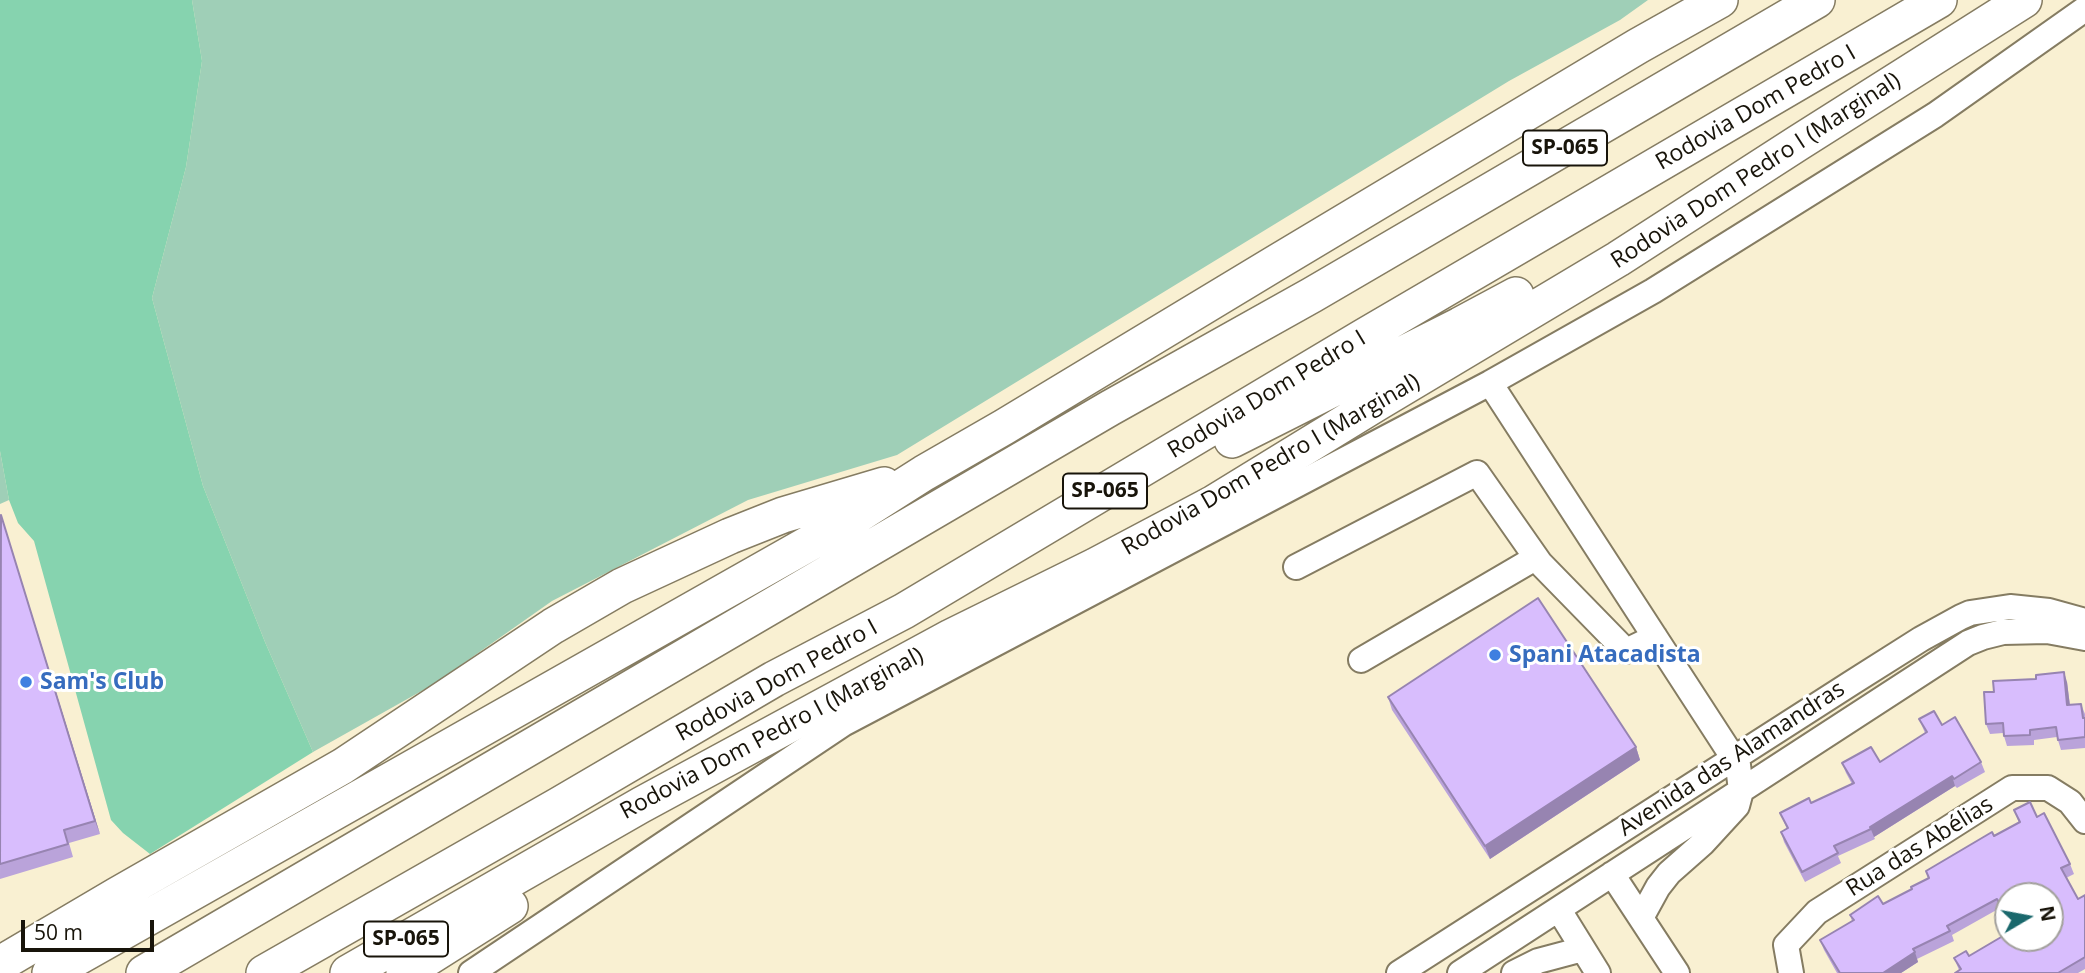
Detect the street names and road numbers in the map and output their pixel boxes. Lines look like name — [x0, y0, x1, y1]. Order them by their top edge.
street label: Rodovia Dom Pedro I — [1651, 39, 1861, 177]
street label: Rodovia Dom Pedro I (Marginal) — [1606, 67, 1906, 275]
road number: SP-065 — [1523, 130, 1607, 166]
street label: Rodovia Dom Pedro I — [1163, 325, 1371, 465]
street label: Rodovia Dom Pedro I (Marginal) — [1117, 368, 1425, 562]
road number: SP-065 — [1063, 474, 1147, 508]
street label: Rodovia Dom Pedro I — [671, 614, 883, 748]
street label: Rodovia Dom Pedro I (Marginal) — [616, 642, 928, 826]
street label: Avenida das Alamandras — [1614, 676, 1850, 842]
street label: Rua das Abélias — [1842, 791, 1998, 903]
road number: SP-065 — [364, 922, 448, 956]

